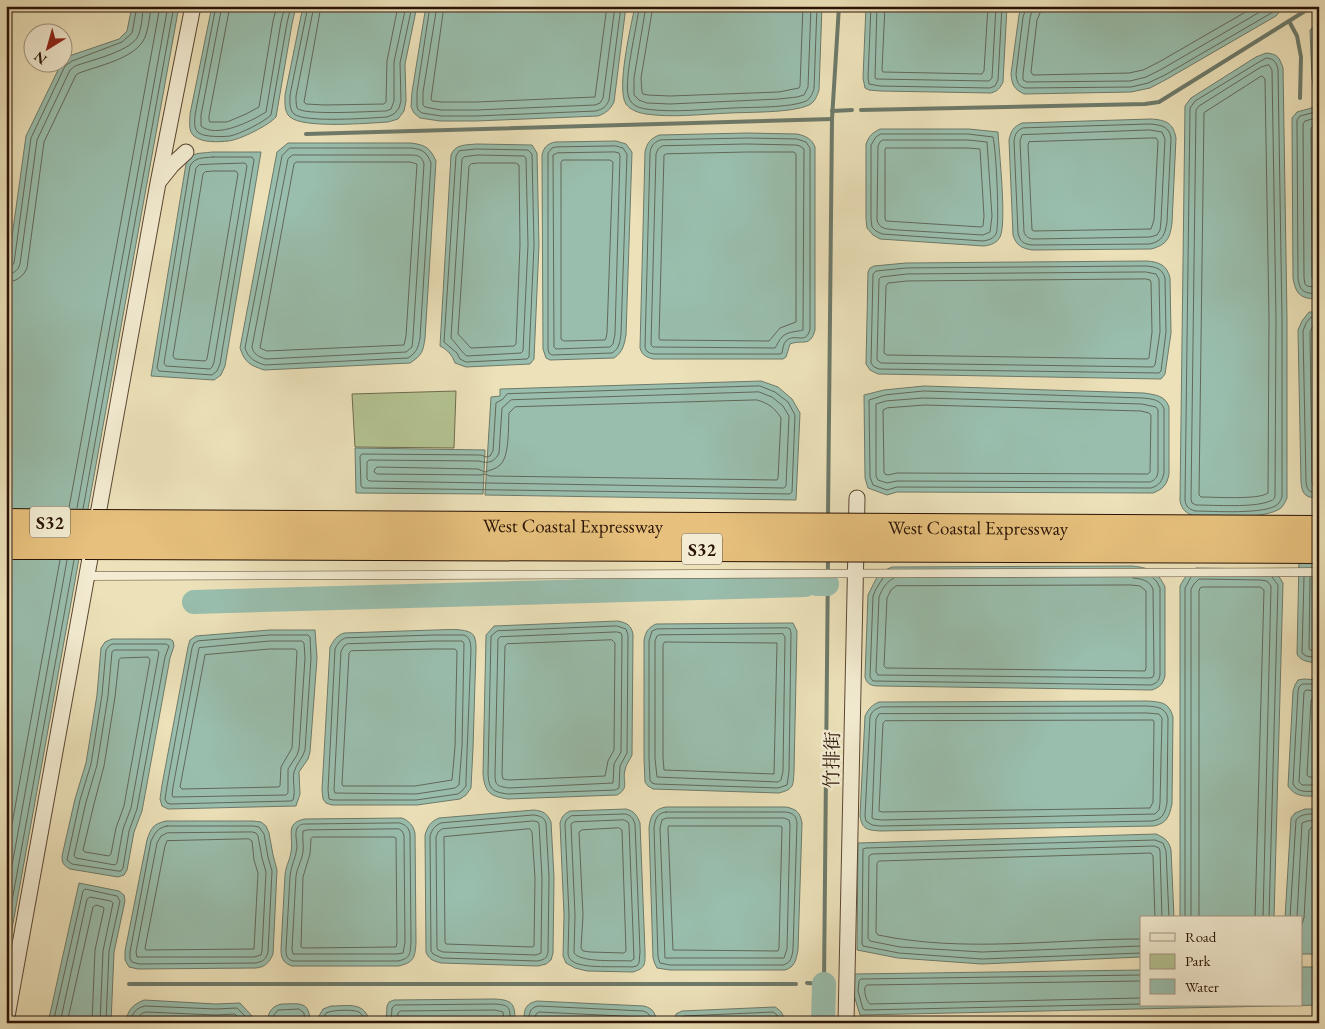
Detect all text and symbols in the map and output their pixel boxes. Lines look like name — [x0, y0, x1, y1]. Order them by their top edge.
north arrow — [22, 22, 72, 72]
text: N — [30, 47, 50, 69]
road number: S32 — [30, 507, 70, 538]
street label: West Coastal Expressway — [483, 512, 664, 538]
street label: West Coastal Expressway — [888, 514, 1069, 540]
road number: S32 — [682, 534, 722, 564]
street label: 竹排街 — [819, 731, 845, 789]
legend — [1140, 916, 1302, 1006]
text: Road — [1185, 927, 1217, 946]
text: Park — [1185, 951, 1212, 970]
text: Water — [1185, 977, 1219, 996]

